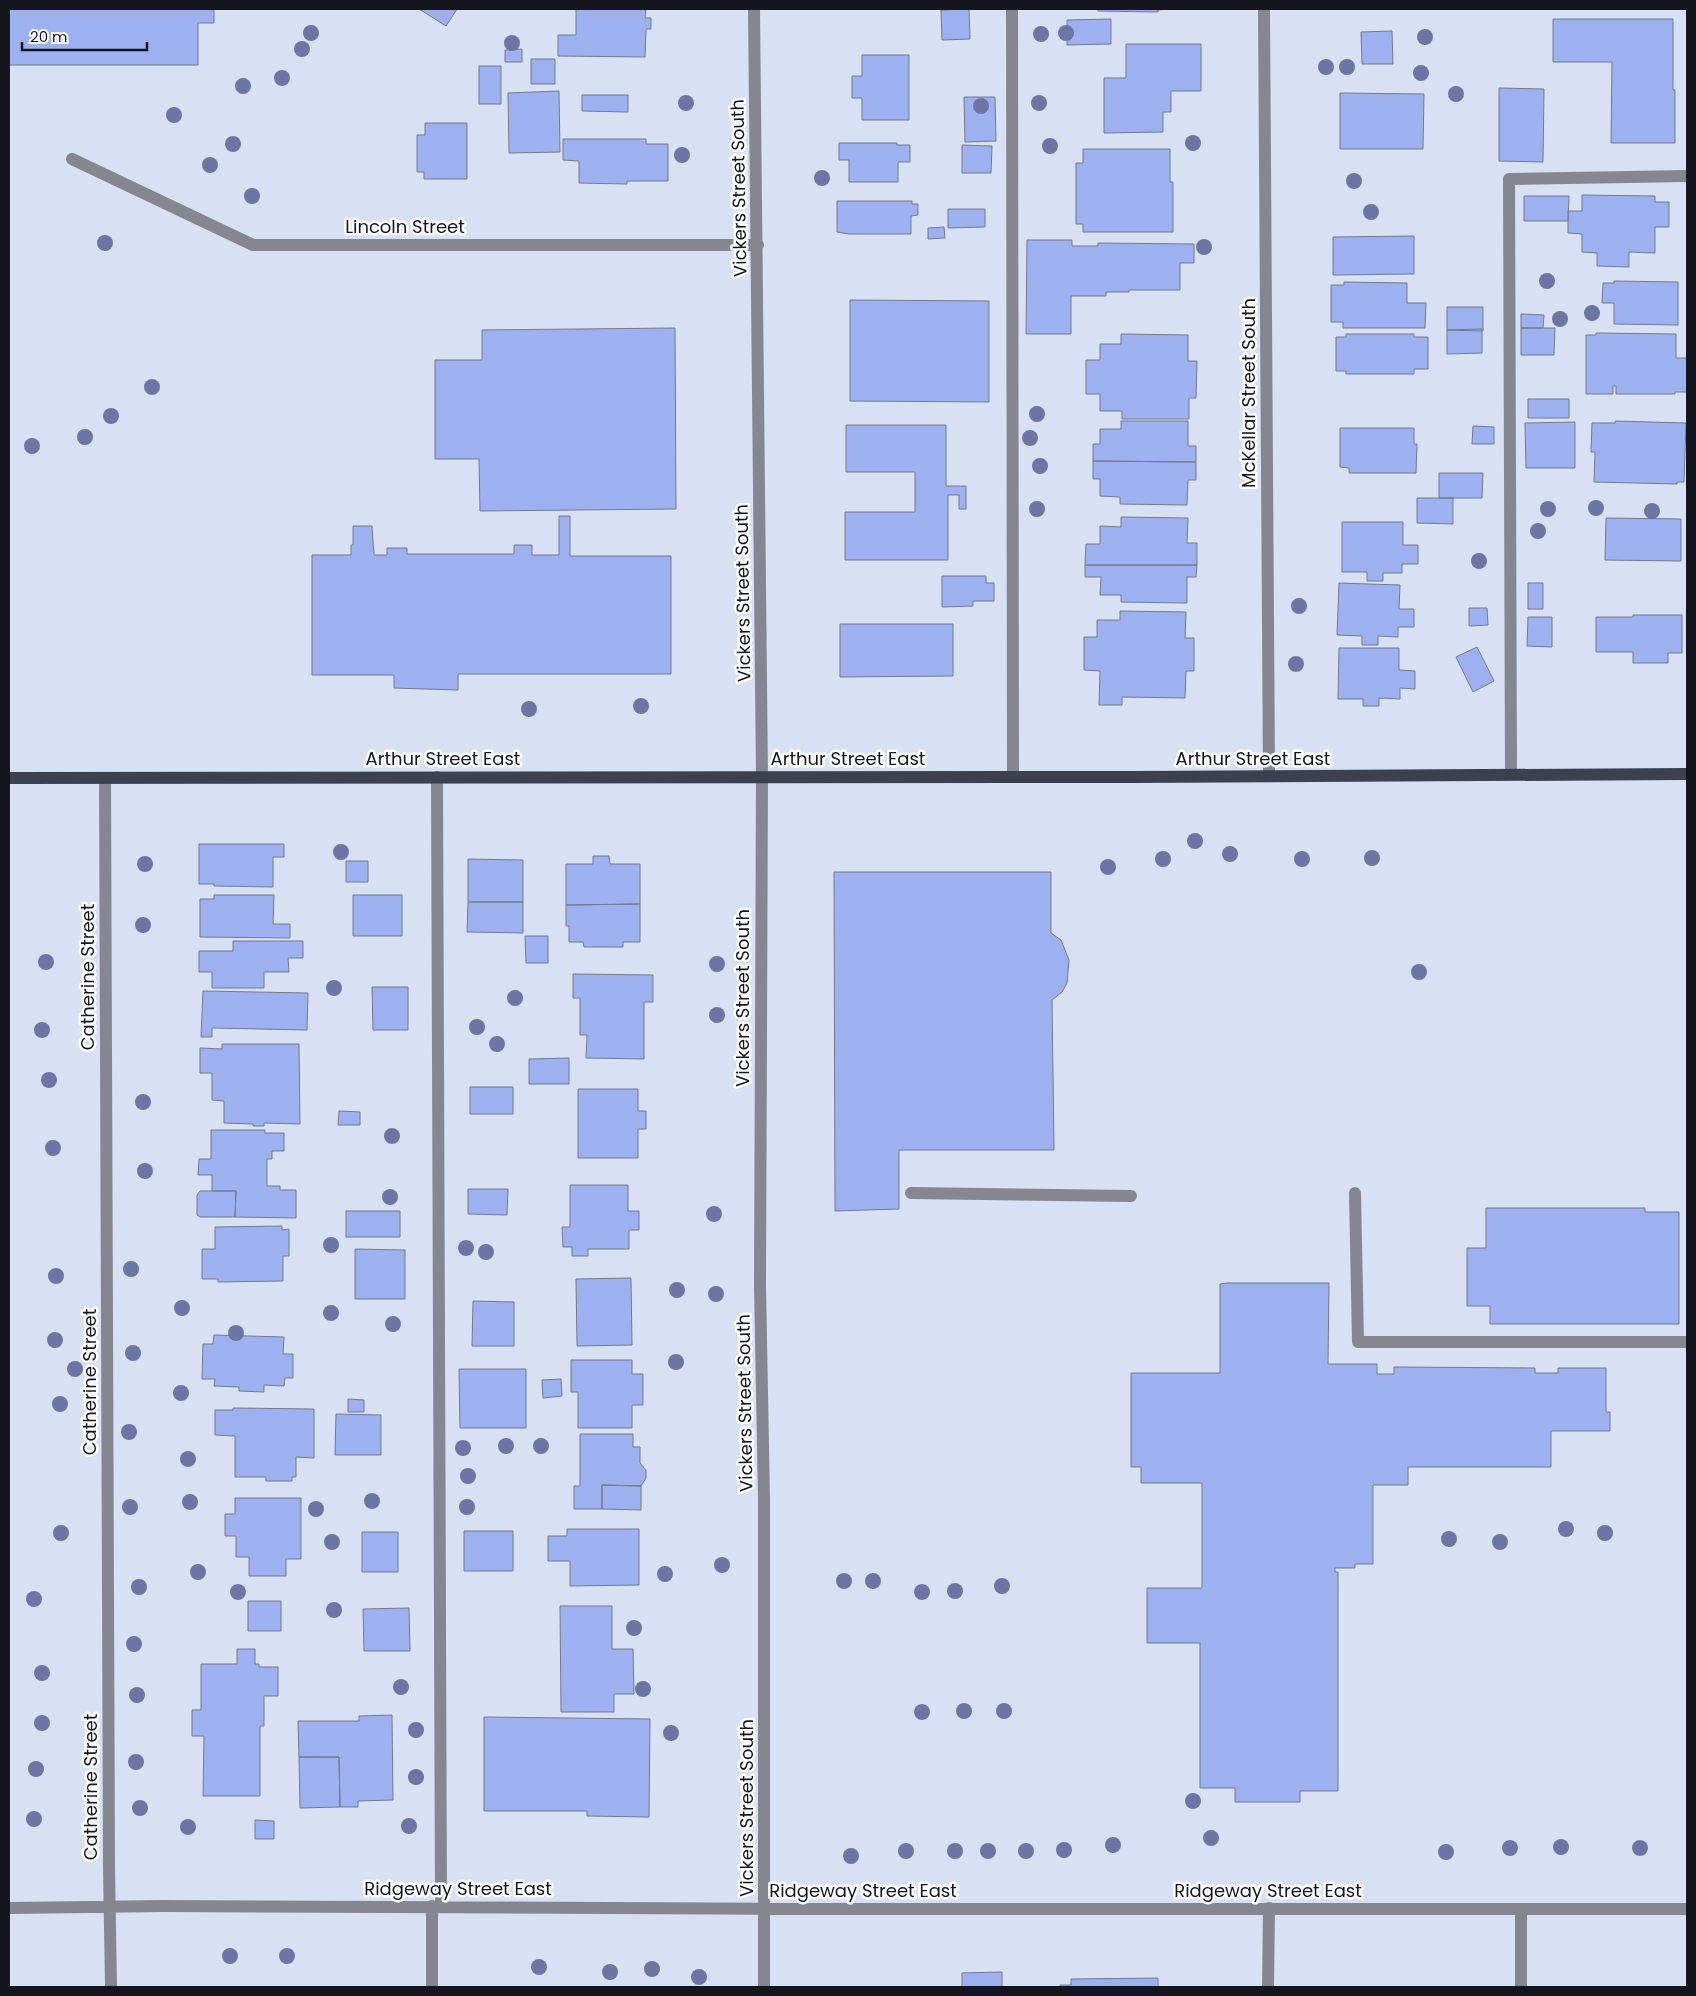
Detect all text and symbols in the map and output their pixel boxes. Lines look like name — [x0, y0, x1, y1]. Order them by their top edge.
scale bar — [22, 20, 148, 52]
text: 20 m — [30, 26, 68, 47]
street label: Vickers Street South — [724, 99, 753, 277]
street label: Lincoln Street — [345, 214, 465, 239]
street label: McKellar Street South — [1236, 298, 1261, 488]
street label: Vickers Street South — [728, 504, 757, 682]
street label: Arthur Street East — [366, 746, 520, 771]
street label: Arthur Street East — [771, 746, 925, 771]
street label: Arthur Street East — [1176, 746, 1330, 771]
street label: Catherine Street — [75, 904, 100, 1050]
street label: Vickers Street South — [730, 909, 755, 1087]
street label: Catherine Street — [77, 1309, 102, 1455]
street label: Vickers Street South — [730, 1314, 759, 1492]
street label: Catherine Street — [78, 1714, 103, 1860]
street label: Vickers Street South — [734, 1719, 759, 1897]
street label: Ridgeway Street East — [364, 1876, 552, 1901]
street label: Ridgeway Street East — [769, 1878, 957, 1903]
street label: Ridgeway Street East — [1174, 1878, 1362, 1903]

